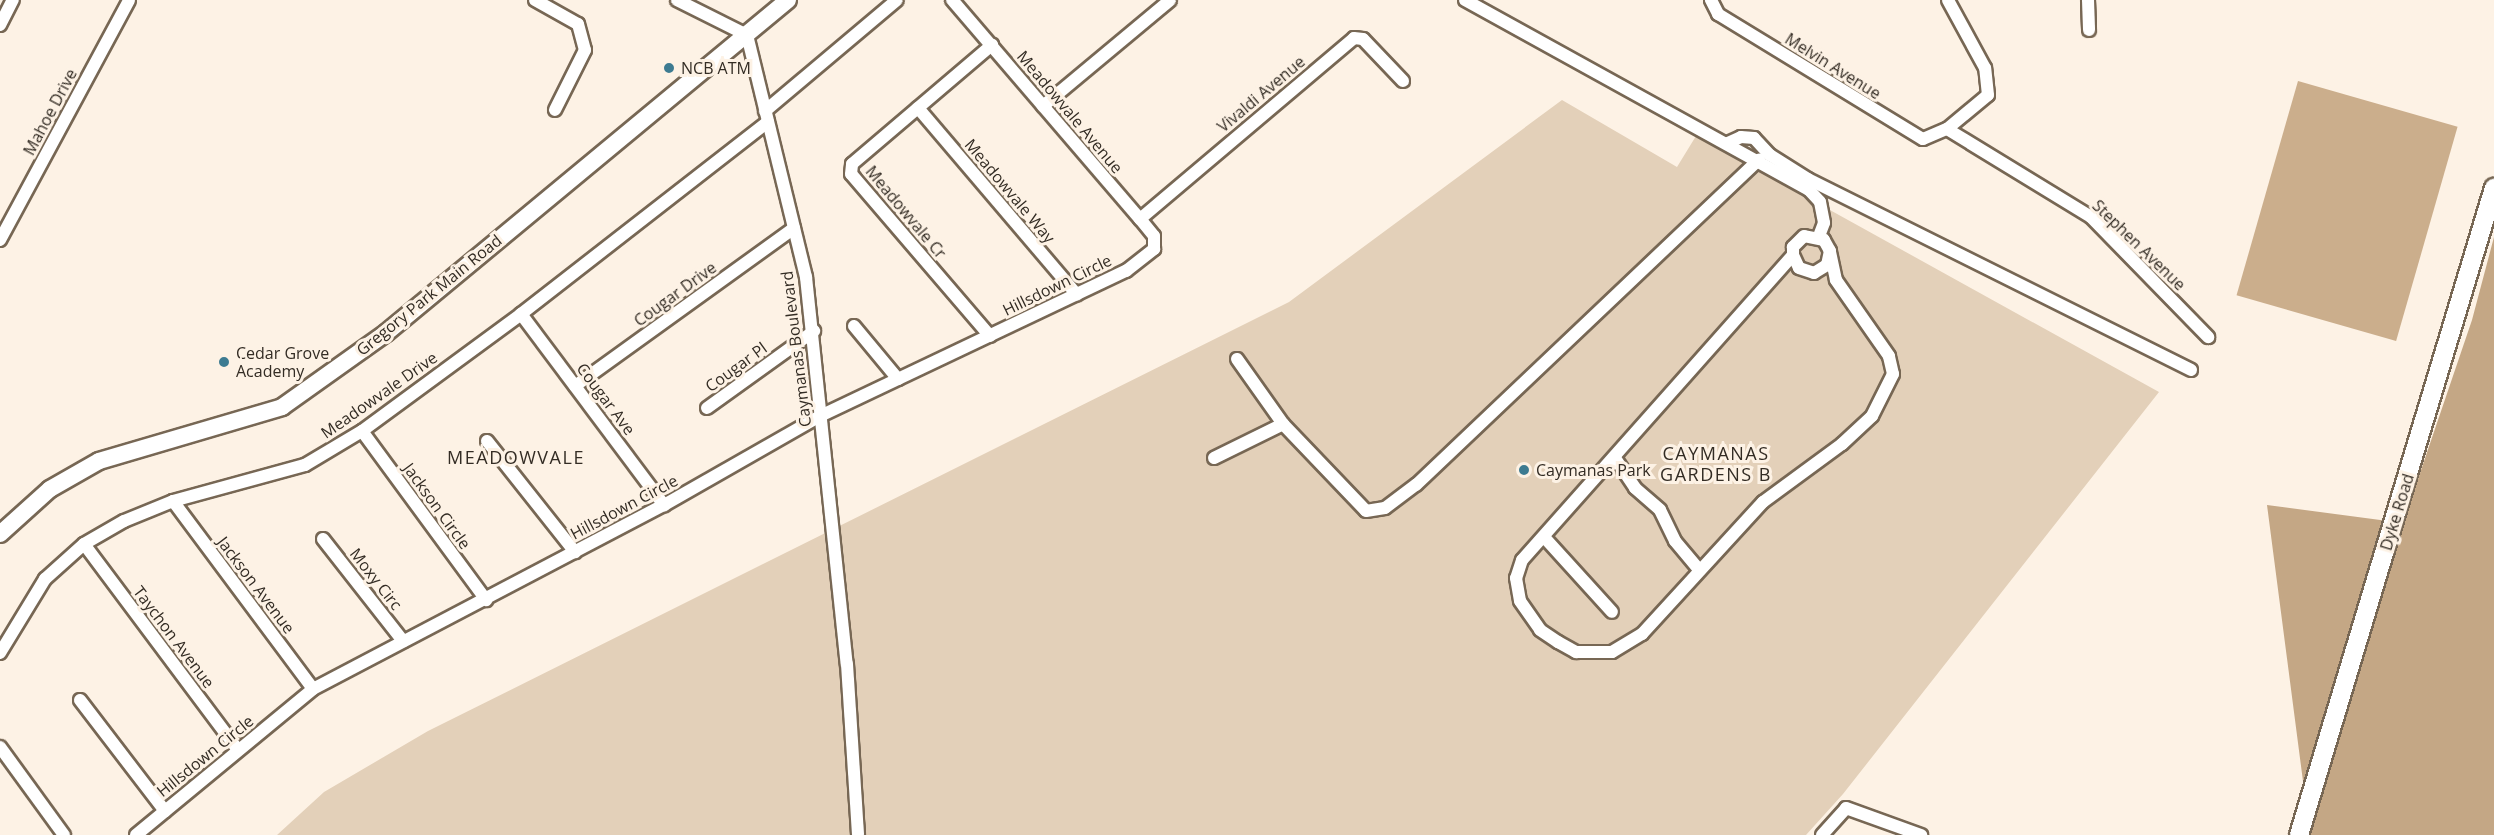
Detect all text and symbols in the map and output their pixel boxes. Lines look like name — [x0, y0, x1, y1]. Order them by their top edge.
street label: Melvin Avenue — [1782, 29, 1884, 103]
street label: Meadowvale Avenue — [1013, 47, 1127, 177]
street label: Vivaldi Avenue — [1213, 52, 1309, 136]
place label: NCB ATM — [681, 58, 751, 78]
marker: NCB ATM — [662, 61, 676, 75]
street label: Mahoe Drive — [19, 66, 81, 158]
street label: Meadowvale Way — [961, 135, 1059, 247]
street label: Meadowvale Cr — [862, 162, 950, 262]
street label: Stephen Avenue — [2089, 196, 2189, 294]
street label: Gregory Park Main Road — [353, 231, 505, 359]
street label: Hillsdown Circle — [999, 250, 1115, 320]
street label: Cougar Drive — [630, 258, 720, 330]
street label: Caymanas Boulevard — [777, 270, 815, 428]
street label: Cougar Pl — [701, 338, 771, 396]
place label: Cedar Grove Academy — [236, 343, 329, 381]
street label: Meadowvale Drive — [317, 348, 441, 442]
marker: Cedar Grove Academy — [217, 355, 231, 369]
street label: Cougar Ave — [573, 359, 639, 439]
district label: CAYMANAS GARDENS B — [1660, 443, 1772, 486]
district label: MEADOWVALE — [447, 446, 585, 468]
street label: Jackson Circle — [399, 459, 475, 553]
place label: Caymanas Park — [1536, 460, 1651, 480]
marker: Caymanas Park — [1517, 463, 1531, 477]
street label: Hillsdown Circle — [567, 471, 681, 543]
street label: Dyke Road — [2376, 471, 2418, 553]
street label: Jackson Avenue — [213, 533, 299, 637]
street label: Moxy Circ — [346, 544, 406, 614]
street label: Taychon Avenue — [129, 582, 219, 692]
street label: Hillsdown Circle — [153, 711, 257, 801]

